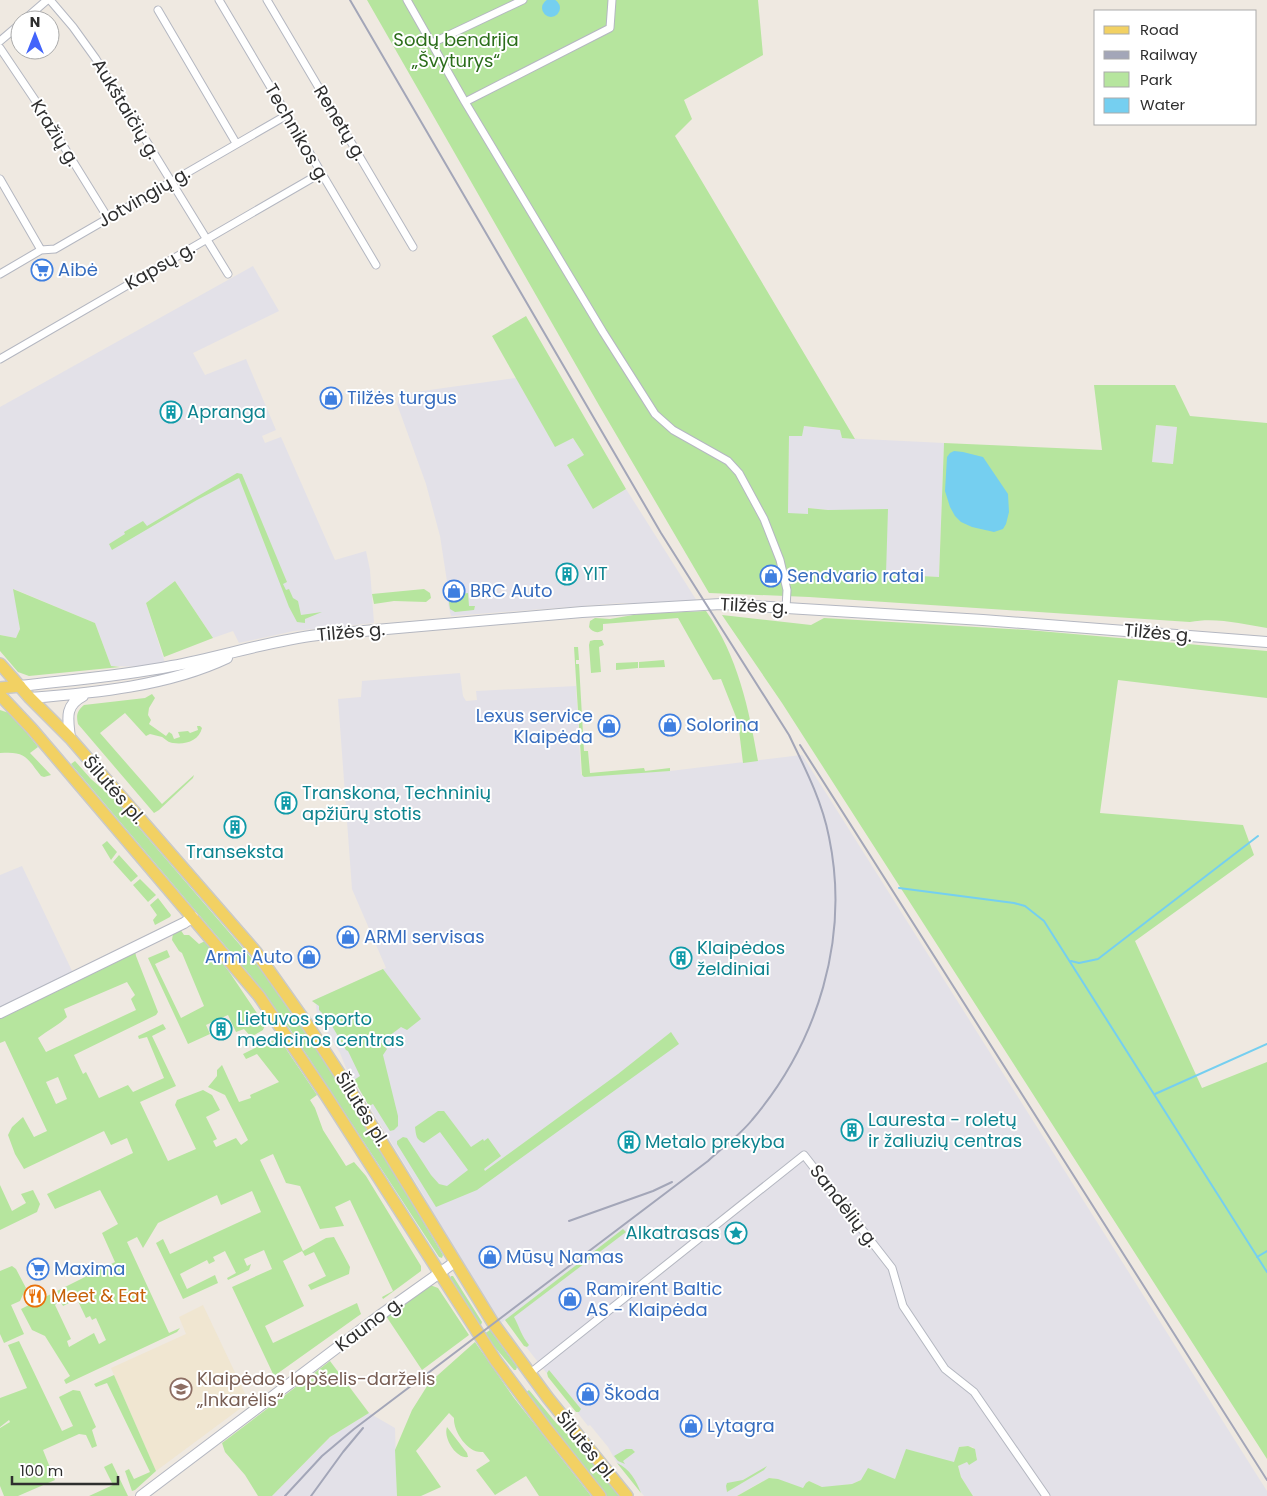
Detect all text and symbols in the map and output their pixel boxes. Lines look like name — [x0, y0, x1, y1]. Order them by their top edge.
north arrow — [10, 10, 60, 60]
legend — [1094, 10, 1257, 125]
text: N — [30, 12, 40, 32]
text: Road — [1140, 19, 1179, 40]
park label: Sodų bendrija „Švyturys“ — [393, 27, 519, 73]
text: Railway — [1140, 44, 1198, 65]
street label: Aukštaičių g. — [87, 54, 166, 164]
text: Park — [1140, 69, 1172, 90]
street label: Technikos g. — [259, 79, 336, 187]
street label: Renetų g. — [308, 80, 373, 165]
street label: Kražių g. — [25, 94, 86, 171]
text: Water — [1140, 94, 1186, 115]
street label: Jotvingių g. — [93, 160, 194, 233]
street label: Kapsų g. — [120, 236, 199, 296]
place label: Aibė — [58, 257, 98, 282]
supermarket icon: Aibė — [30, 258, 54, 282]
place label: Tilžės turgus — [347, 385, 457, 410]
shop icon: Tilžės turgus — [319, 386, 343, 410]
place label: Apranga — [187, 399, 266, 424]
building icon: Apranga — [159, 400, 183, 424]
place label: YIT — [583, 561, 608, 586]
building icon: YIT — [555, 562, 579, 586]
place label: Sendvario ratai — [787, 563, 924, 588]
shop icon: Sendvario ratai — [759, 564, 783, 588]
place label: BRC Auto — [470, 578, 552, 603]
shop icon: BRC Auto — [442, 579, 466, 603]
street label: Tilžės g. — [719, 591, 789, 620]
street label: Tilžės g. — [316, 616, 386, 647]
street label: Tilžės g. — [1123, 617, 1193, 648]
place label: Lexus service Klaipėda — [476, 703, 593, 749]
place label: Solorina — [686, 712, 759, 737]
shop icon: Solorina — [658, 713, 682, 737]
shop icon: Lexus service Klaipėda — [597, 714, 621, 738]
street label: Šilutės pl. — [78, 750, 151, 829]
place label: Transkona, Techninių apžiūrų stotis — [302, 780, 491, 826]
building icon: Transkona, Techninių apžiūrų stotis — [274, 791, 298, 815]
building icon: Transeksta — [223, 815, 247, 839]
place label: Transeksta — [186, 839, 284, 864]
place label: ARMI servisas — [364, 924, 485, 949]
shop icon: ARMI servisas — [336, 925, 360, 949]
place label: Klaipėdos želdiniai — [697, 935, 785, 981]
place label: Armi Auto — [205, 944, 293, 969]
shop icon: Armi Auto — [297, 945, 321, 969]
building icon: Klaipėdos želdiniai — [669, 946, 693, 970]
place label: Lietuvos sporto medicinos centras — [237, 1006, 404, 1052]
building icon: Lietuvos sporto medicinos centras — [209, 1017, 233, 1041]
street label: Šilutės pl. — [330, 1067, 395, 1151]
place label: Lauresta - roletų ir žaliuzių centras — [868, 1107, 1022, 1153]
building icon: Lauresta - roletų ir žaliuzių centras — [840, 1118, 864, 1142]
place label: Metalo prekyba — [645, 1129, 785, 1154]
building icon: Metalo prekyba — [617, 1130, 641, 1154]
street label: Sandėlių g. — [804, 1159, 885, 1252]
place label: Alkatrasas — [626, 1220, 720, 1245]
place icon: Alkatrasas — [724, 1221, 748, 1245]
place label: Mūsų Namas — [506, 1244, 624, 1269]
shop icon: Mūsų Namas — [478, 1245, 502, 1269]
place label: Maxima — [54, 1256, 125, 1281]
supermarket icon: Maxima — [26, 1257, 50, 1281]
place label: Ramirent Baltic AS - Klaipėda — [586, 1276, 722, 1322]
place label: Meet & Eat — [51, 1283, 146, 1308]
restaurant icon: Meet & Eat — [23, 1284, 47, 1308]
shop icon: Ramirent Baltic AS - Klaipėda — [558, 1287, 582, 1311]
street label: Kauno g. — [330, 1290, 407, 1357]
place label: Klaipėdos lopšelis-darželis „Inkarėlis“ — [196, 1366, 436, 1412]
school or university icon: Klaipėdos lopšelis-darželis „Inkarėlis“ — [169, 1377, 193, 1401]
place label: Škoda — [604, 1381, 660, 1406]
shop icon: Škoda — [576, 1382, 600, 1406]
street label: Šilutės pl. — [550, 1405, 622, 1486]
place label: Lytagra — [707, 1413, 775, 1438]
shop icon: Lytagra — [679, 1414, 703, 1438]
scale bar — [12, 1454, 119, 1486]
text: 100 m — [20, 1460, 63, 1481]

